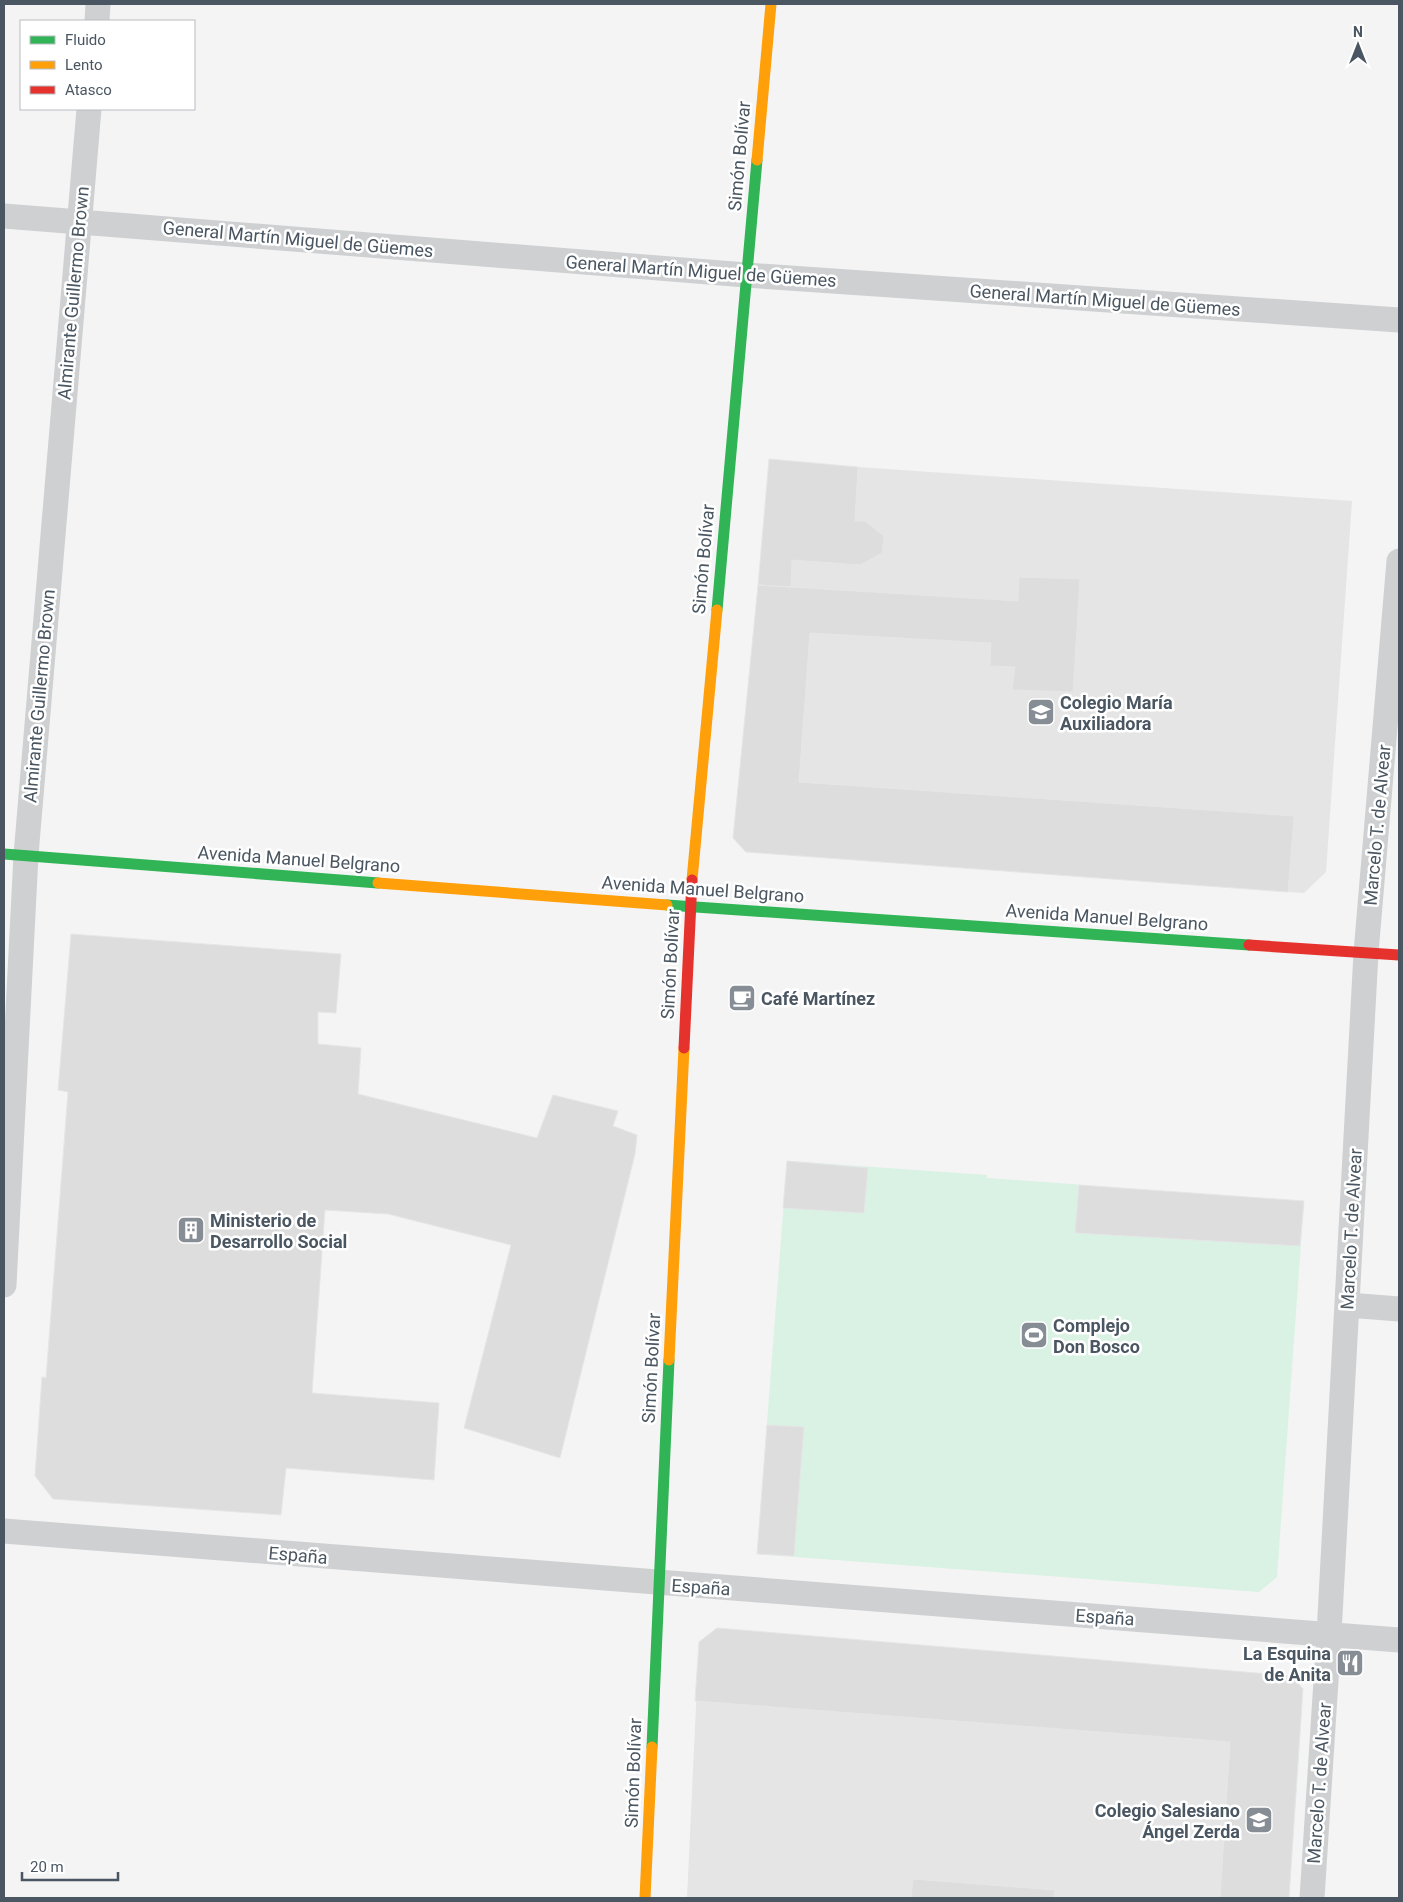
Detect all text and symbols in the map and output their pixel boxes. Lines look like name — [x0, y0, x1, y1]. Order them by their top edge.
legend — [20, 20, 195, 110]
north arrow — [1333, 20, 1383, 70]
text: N — [1353, 24, 1363, 40]
text: Fluido — [65, 31, 106, 49]
text: Lento — [65, 56, 103, 74]
text: Atasco — [65, 81, 112, 99]
street label: Simón Bolívar — [724, 100, 754, 212]
street label: Almirante Guillermo Brown — [53, 185, 93, 401]
street label: General Martín Miguel de Güemes — [162, 217, 434, 261]
street label: General Martín Miguel de Güemes — [565, 251, 837, 291]
street label: General Martín Miguel de Güemes — [969, 280, 1241, 320]
street label: Simón Bolívar — [688, 503, 718, 615]
street label: Almirante Guillermo Brown — [19, 588, 59, 804]
place label: Colegio María Auxiliadora — [1060, 692, 1173, 734]
school or university icon: Colegio María Auxiliadora — [1026, 697, 1056, 727]
street label: Marcelo T. de Alvear — [1360, 744, 1394, 906]
street label: Avenida Manuel Belgrano — [197, 841, 401, 877]
street label: Avenida Manuel Belgrano — [601, 871, 805, 907]
street label: Avenida Manuel Belgrano — [1005, 899, 1209, 935]
street label: Simón Bolívar — [657, 908, 683, 1020]
cafe icon: Café Martínez — [727, 983, 757, 1013]
place label: Café Martínez — [761, 988, 875, 1009]
street label: Marcelo T. de Alvear — [1336, 1148, 1366, 1310]
place label: Ministerio de Desarrollo Social — [210, 1210, 347, 1252]
building icon: Ministerio de Desarrollo Social — [176, 1215, 206, 1245]
street label: Simón Bolívar — [638, 1312, 664, 1424]
place label: Complejo Don Bosco — [1053, 1315, 1140, 1357]
sports icon: Complejo Don Bosco — [1019, 1320, 1049, 1350]
street label: España — [268, 1542, 328, 1568]
street label: España — [671, 1574, 731, 1600]
street label: España — [1075, 1604, 1135, 1630]
place label: La Esquina de Anita — [1243, 1643, 1331, 1685]
restaurant icon: La Esquina de Anita — [1335, 1648, 1365, 1678]
street label: Marcelo T. de Alvear — [1303, 1702, 1335, 1864]
street label: Simón Bolívar — [621, 1718, 645, 1828]
place label: Colegio Salesiano Ángel Zerda — [1095, 1800, 1240, 1842]
school or university icon: Colegio Salesiano Ángel Zerda — [1244, 1805, 1274, 1835]
scale bar — [22, 1850, 119, 1882]
text: 20 m — [30, 1858, 64, 1876]

